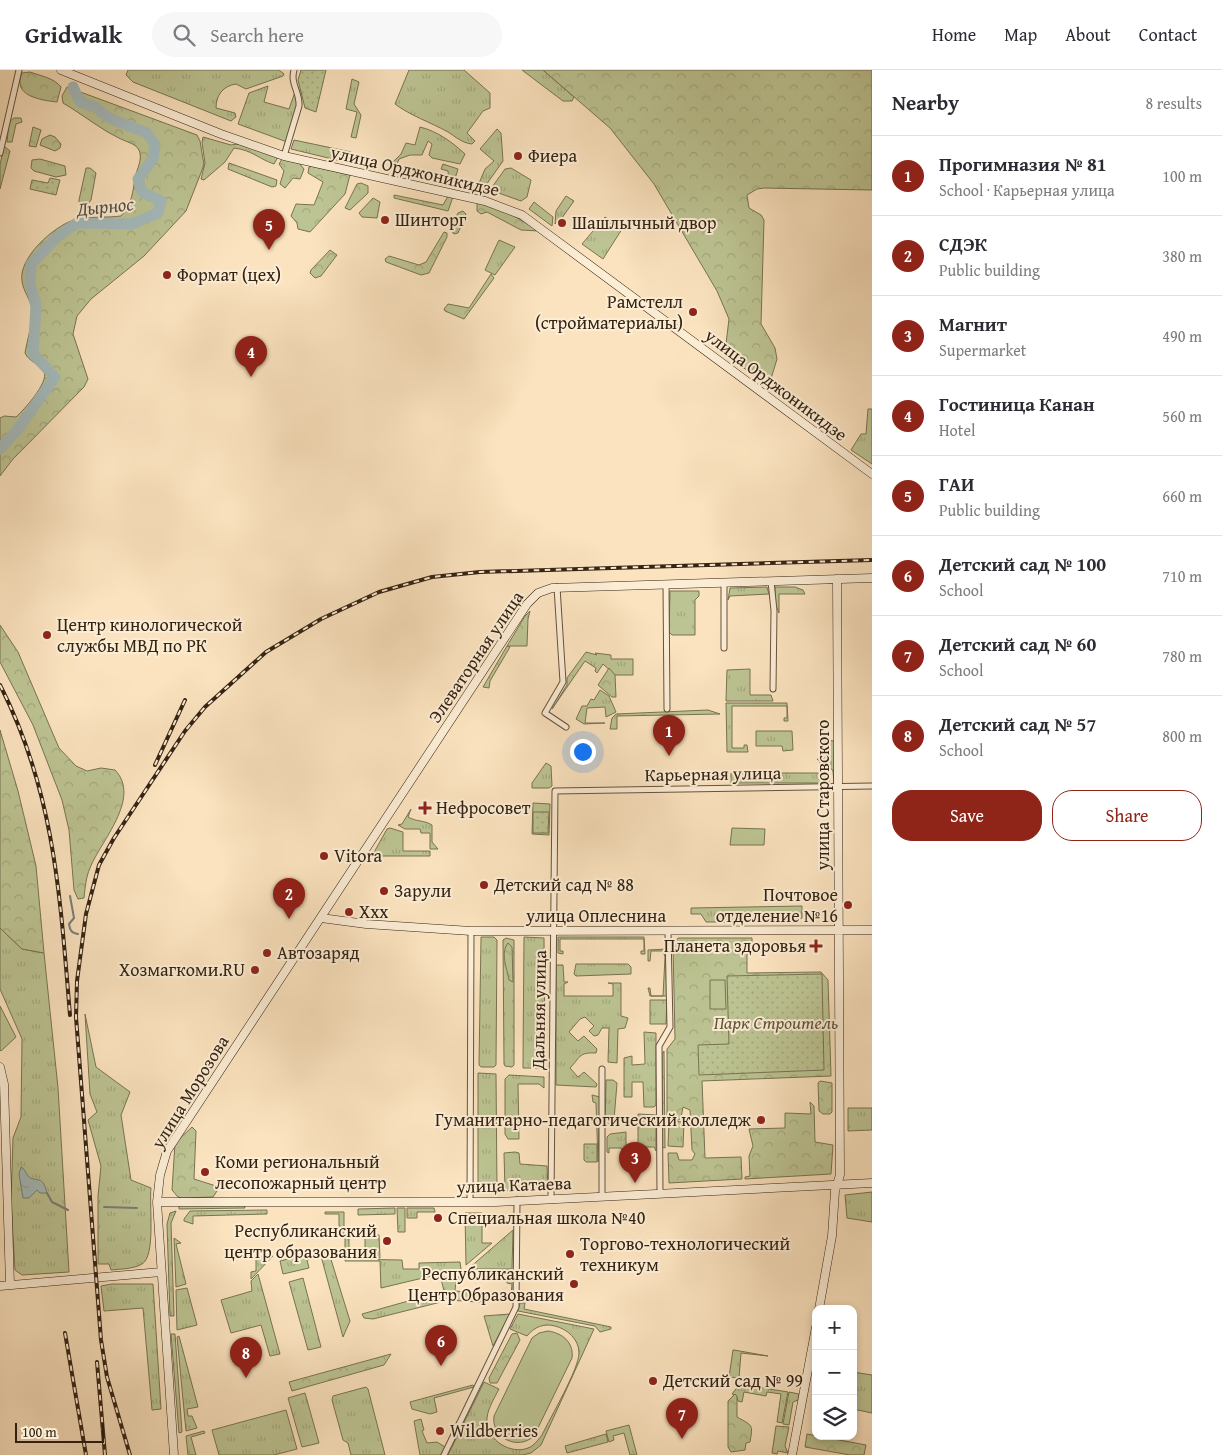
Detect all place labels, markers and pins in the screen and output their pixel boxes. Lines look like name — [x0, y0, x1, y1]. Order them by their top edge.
place label: Фиера — [528, 142, 578, 169]
marker: Фиера — [512, 150, 524, 162]
place label: Шинторг — [395, 206, 467, 233]
pin: 5 — [253, 209, 285, 250]
place label: Шашлычный двор — [572, 209, 717, 236]
marker: Шинторг — [379, 214, 391, 226]
marker: Шашлычный двор — [556, 217, 568, 229]
place label: Формат (цех) — [177, 261, 281, 288]
marker: Формат (цех) — [161, 269, 173, 281]
place label: Рамстелл (стройматериалы) — [535, 288, 683, 336]
marker: Рамстелл (стройматериалы) — [687, 306, 699, 318]
pin: 4 — [235, 336, 267, 377]
place label: Центр кинологической службы МВД по РК — [57, 611, 243, 659]
marker: Центр кинологической службы МВД по РК — [41, 629, 53, 641]
pin: 1 — [653, 715, 685, 756]
place label: Нефросовет — [436, 794, 531, 821]
marker: Нефросовет — [418, 801, 432, 815]
place label: Vitora — [334, 842, 383, 869]
marker: Vitora — [318, 850, 330, 862]
place label: Детский сад № 88 — [493, 871, 634, 898]
place label: Зарули — [394, 877, 452, 904]
pin: 2 — [273, 878, 305, 919]
marker: Детский сад № 88 — [478, 879, 490, 891]
place label: Почтовое отделение №16 — [716, 881, 838, 929]
marker: Зарули — [378, 885, 390, 897]
place label: Xxx — [359, 898, 389, 925]
marker: Почтовое отделение №16 — [842, 899, 854, 911]
marker: Xxx — [343, 906, 355, 918]
place label: Планета здоровья — [664, 932, 806, 959]
place label: Автозаряд — [277, 939, 360, 966]
marker: Планета здоровья — [810, 940, 822, 952]
marker: Автозаряд — [261, 947, 273, 959]
place label: Хозмагкоми.RU — [119, 956, 245, 983]
marker: Хозмагкоми.RU — [249, 964, 261, 976]
place label: Гуманитарно-педагогический колледж — [435, 1106, 752, 1133]
marker: Гуманитарно-педагогический колледж — [755, 1114, 767, 1126]
pin: 3 — [619, 1142, 651, 1183]
place label: Коми региональный лесопожарный центр — [215, 1148, 387, 1196]
marker: Коми региональный лесопожарный центр — [199, 1166, 211, 1178]
place label: Специальная школа №40 — [448, 1204, 646, 1231]
marker: Специальная школа №40 — [432, 1212, 444, 1224]
place label: Республиканский центр образования — [224, 1217, 377, 1265]
place label: Торгово-технологический техникум — [580, 1230, 790, 1278]
marker: Республиканский центр образования — [381, 1235, 393, 1247]
marker: Торгово-технологический техникум — [564, 1248, 576, 1260]
place label: Республиканский Центр Образования — [408, 1260, 564, 1308]
marker: Республиканский Центр Образования — [568, 1278, 580, 1290]
pin: 6 — [425, 1325, 457, 1366]
pin: 8 — [230, 1337, 262, 1378]
place label: Детский сад № 99 — [662, 1367, 803, 1394]
marker: Детский сад № 99 — [647, 1375, 659, 1387]
pin: 7 — [666, 1398, 698, 1439]
place label: Wildberries — [450, 1417, 538, 1444]
marker: Wildberries — [434, 1425, 446, 1437]

